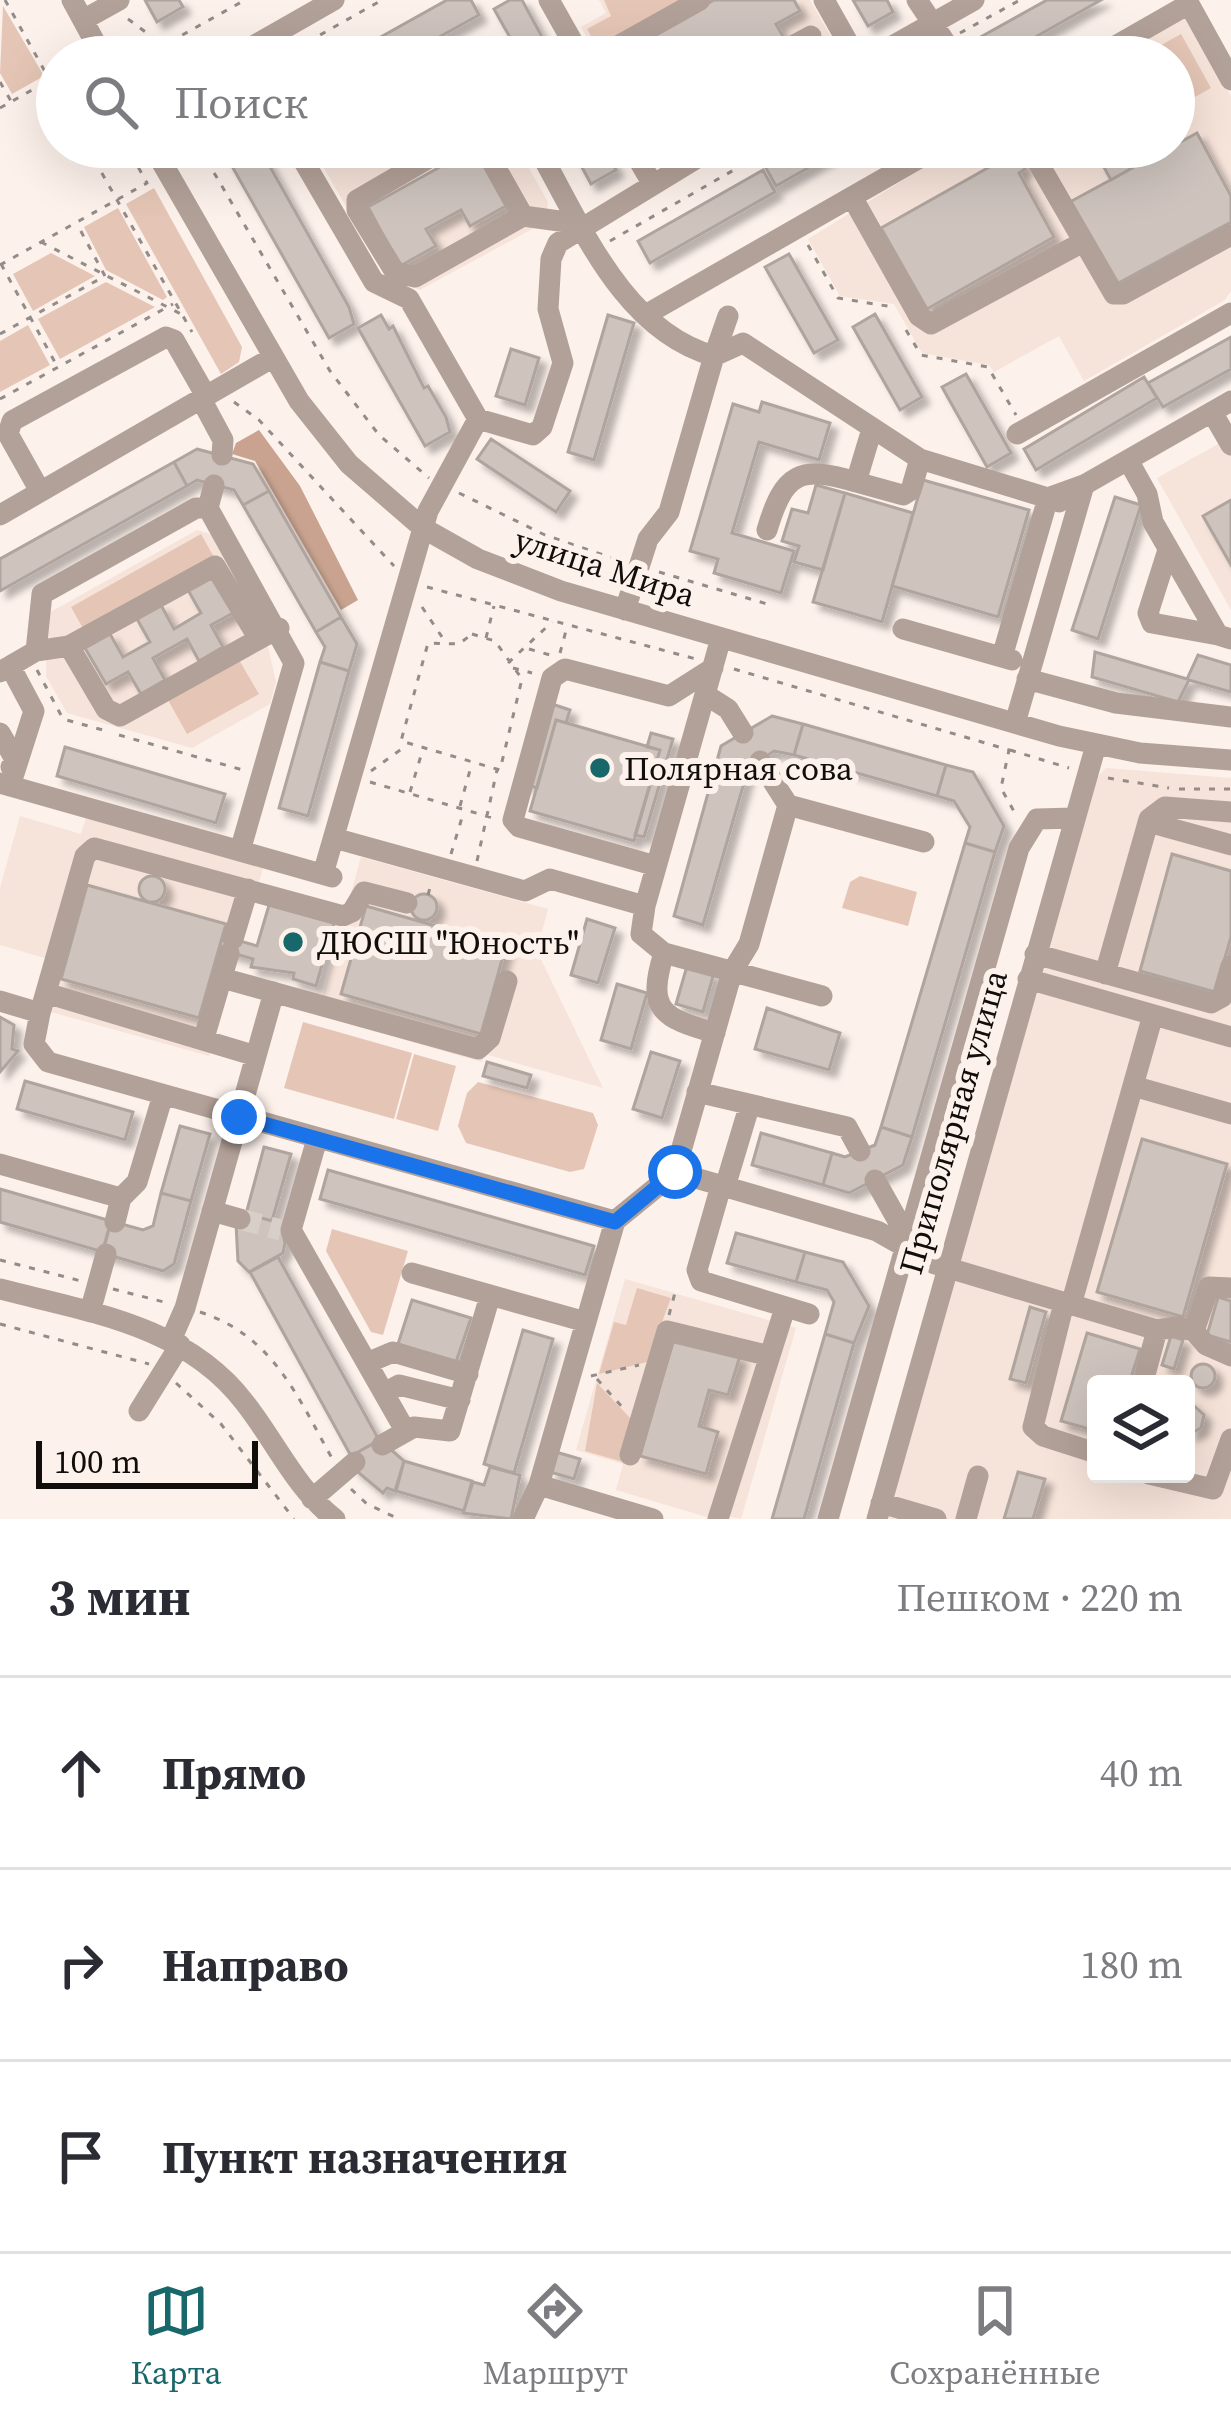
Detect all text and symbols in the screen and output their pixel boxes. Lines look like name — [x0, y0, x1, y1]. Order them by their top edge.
search box — [36, 36, 1195, 168]
icon: search — [78, 69, 144, 135]
text: Поиск — [174, 71, 308, 133]
street label: улица Мира — [509, 517, 701, 617]
place label: Полярная сова — [624, 746, 853, 791]
marker: Полярная сова — [587, 755, 613, 781]
place label: ДЮСШ "Юность" — [317, 920, 579, 965]
marker: ДЮСШ "Юность" — [280, 929, 306, 955]
street label: Приполярная улица — [888, 965, 1018, 1279]
route end — [212, 1090, 266, 1144]
route start — [648, 1145, 702, 1199]
map controls — [1087, 1375, 1195, 1483]
button: layers — [1087, 1375, 1195, 1483]
scale bar — [36, 1435, 258, 1488]
text: 100 m — [54, 1439, 141, 1484]
text: 3 мин — [48, 1562, 191, 1632]
text: Пешком · 220 m — [897, 1571, 1183, 1624]
icon: ahead — [48, 1740, 114, 1806]
text: Прямо — [162, 1742, 306, 1804]
text: 40 m — [1100, 1746, 1183, 1799]
icon: right — [48, 1932, 114, 1998]
text: Направо — [162, 1934, 349, 1996]
text: 180 m — [1080, 1938, 1183, 1991]
icon: arrive — [48, 2124, 114, 2190]
text: Пункт назначения — [162, 2126, 568, 2188]
tab: Карта — [130, 2278, 222, 2395]
tab: Маршрут — [483, 2278, 628, 2395]
tab: Сохранённые — [889, 2278, 1101, 2395]

